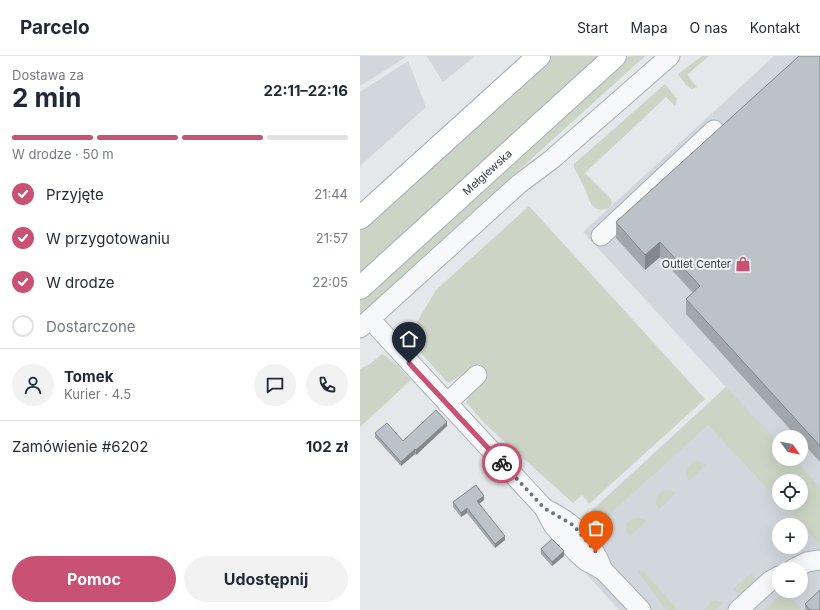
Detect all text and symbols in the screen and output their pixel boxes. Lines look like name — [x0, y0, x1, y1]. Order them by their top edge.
text: Parcelo — [20, 16, 90, 39]
text: Start — [577, 19, 608, 36]
text: Mapa — [630, 19, 668, 36]
text: O nas — [690, 19, 728, 36]
text: Kontakt — [750, 19, 800, 36]
text: Dostawa za — [12, 67, 84, 83]
text: 22:11–22:16 — [264, 81, 348, 100]
text: 2 min — [12, 82, 82, 113]
text: W drodze · 50 m — [12, 146, 114, 162]
street label: Mełgiewska — [460, 146, 515, 198]
icon: check — [12, 183, 34, 205]
text: Przyjęte — [46, 185, 104, 204]
text: 21:44 — [314, 186, 348, 202]
icon: check — [12, 227, 34, 249]
text: W przygotowaniu — [46, 229, 170, 248]
text: 21:57 — [316, 230, 348, 246]
shop icon: Outlet Center — [734, 255, 752, 273]
place label: Outlet Center — [662, 257, 731, 271]
icon: check — [12, 271, 34, 293]
text: W drodze — [46, 273, 115, 292]
text: 22:05 — [312, 274, 348, 290]
text: Dostarczone — [46, 317, 136, 336]
pin — [392, 322, 426, 363]
icon: home — [398, 328, 420, 350]
button: person — [12, 364, 54, 406]
button: chat — [254, 364, 296, 406]
button: phone — [306, 364, 348, 406]
text: Tomek — [64, 367, 113, 386]
text: Kurier · 4.5 — [64, 386, 131, 402]
north arrow — [772, 430, 808, 466]
map controls — [772, 430, 808, 598]
text: Zamówienie #6202 — [12, 437, 148, 456]
text: 102 zł — [306, 437, 348, 456]
courier — [482, 443, 522, 483]
icon: bike — [491, 452, 513, 474]
button: locate — [772, 474, 808, 510]
pin — [579, 511, 613, 552]
icon: bag — [585, 517, 607, 539]
button: + — [772, 518, 808, 554]
button: Pomoc — [12, 556, 176, 602]
button: Udostępnij — [184, 556, 348, 602]
button: − — [772, 562, 808, 598]

